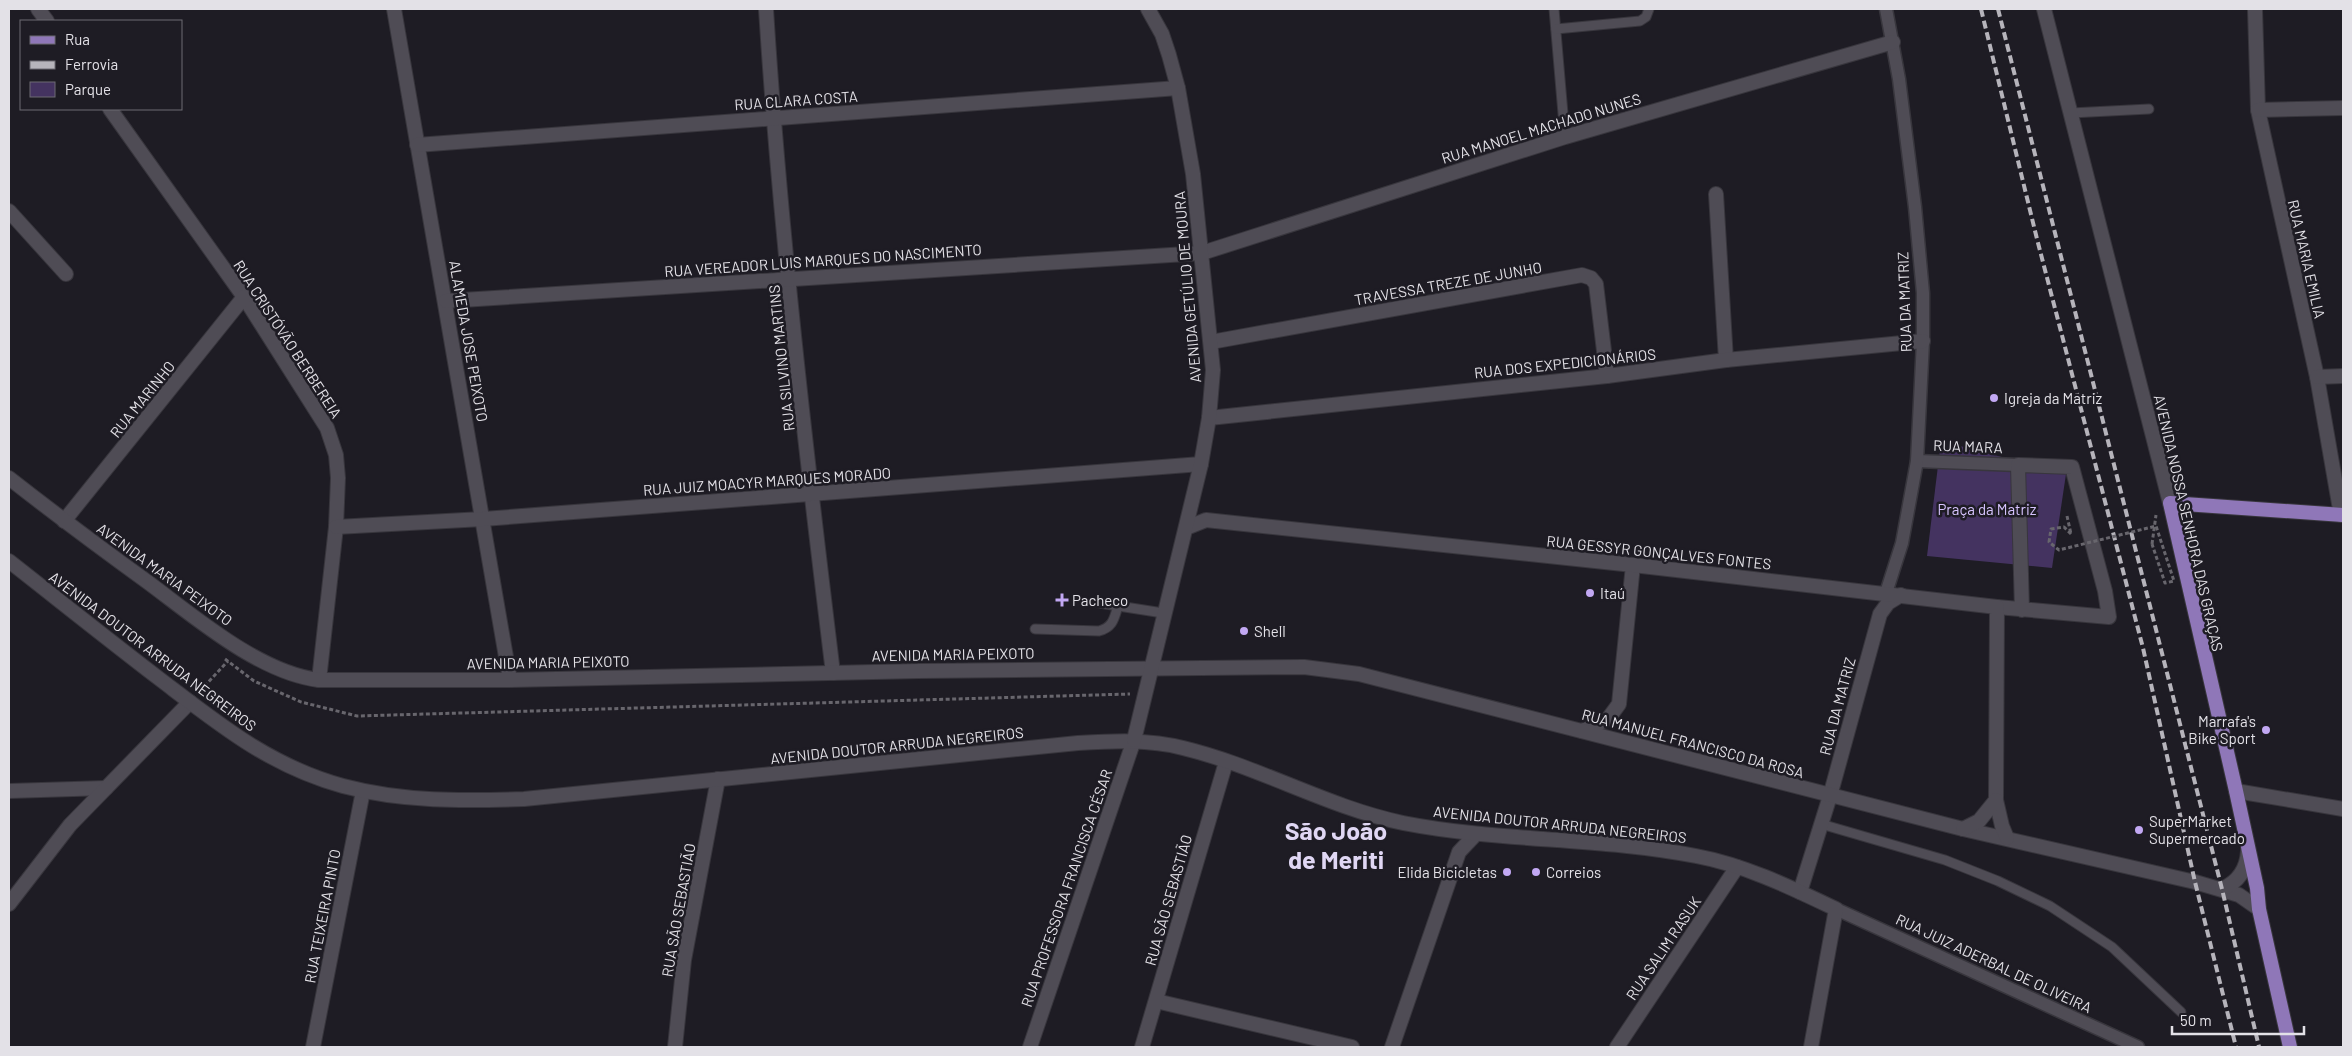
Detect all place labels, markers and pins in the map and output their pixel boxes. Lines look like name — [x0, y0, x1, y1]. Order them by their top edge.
place label: Igreja da Matriz — [2004, 389, 2103, 407]
marker: Igreja da Matriz — [1988, 392, 2000, 404]
place label: Itaú — [1600, 584, 1625, 602]
marker: Itaú — [1584, 587, 1596, 599]
place label: Pacheco — [1072, 591, 1128, 609]
marker: Pacheco — [1056, 594, 1068, 606]
place label: Shell — [1254, 622, 1286, 640]
marker: Shell — [1238, 625, 1250, 637]
place label: Marrafa's Bike Sport — [2188, 712, 2256, 747]
marker: Marrafa's Bike Sport — [2260, 724, 2272, 736]
place label: SuperMarket Supermercado — [2149, 812, 2245, 847]
marker: SuperMarket Supermercado — [2133, 824, 2145, 836]
place label: Elida Bicicletas — [1397, 863, 1497, 881]
place label: Correios — [1546, 863, 1601, 881]
marker: Elida Bicicletas — [1501, 866, 1513, 878]
marker: Correios — [1530, 866, 1542, 878]

